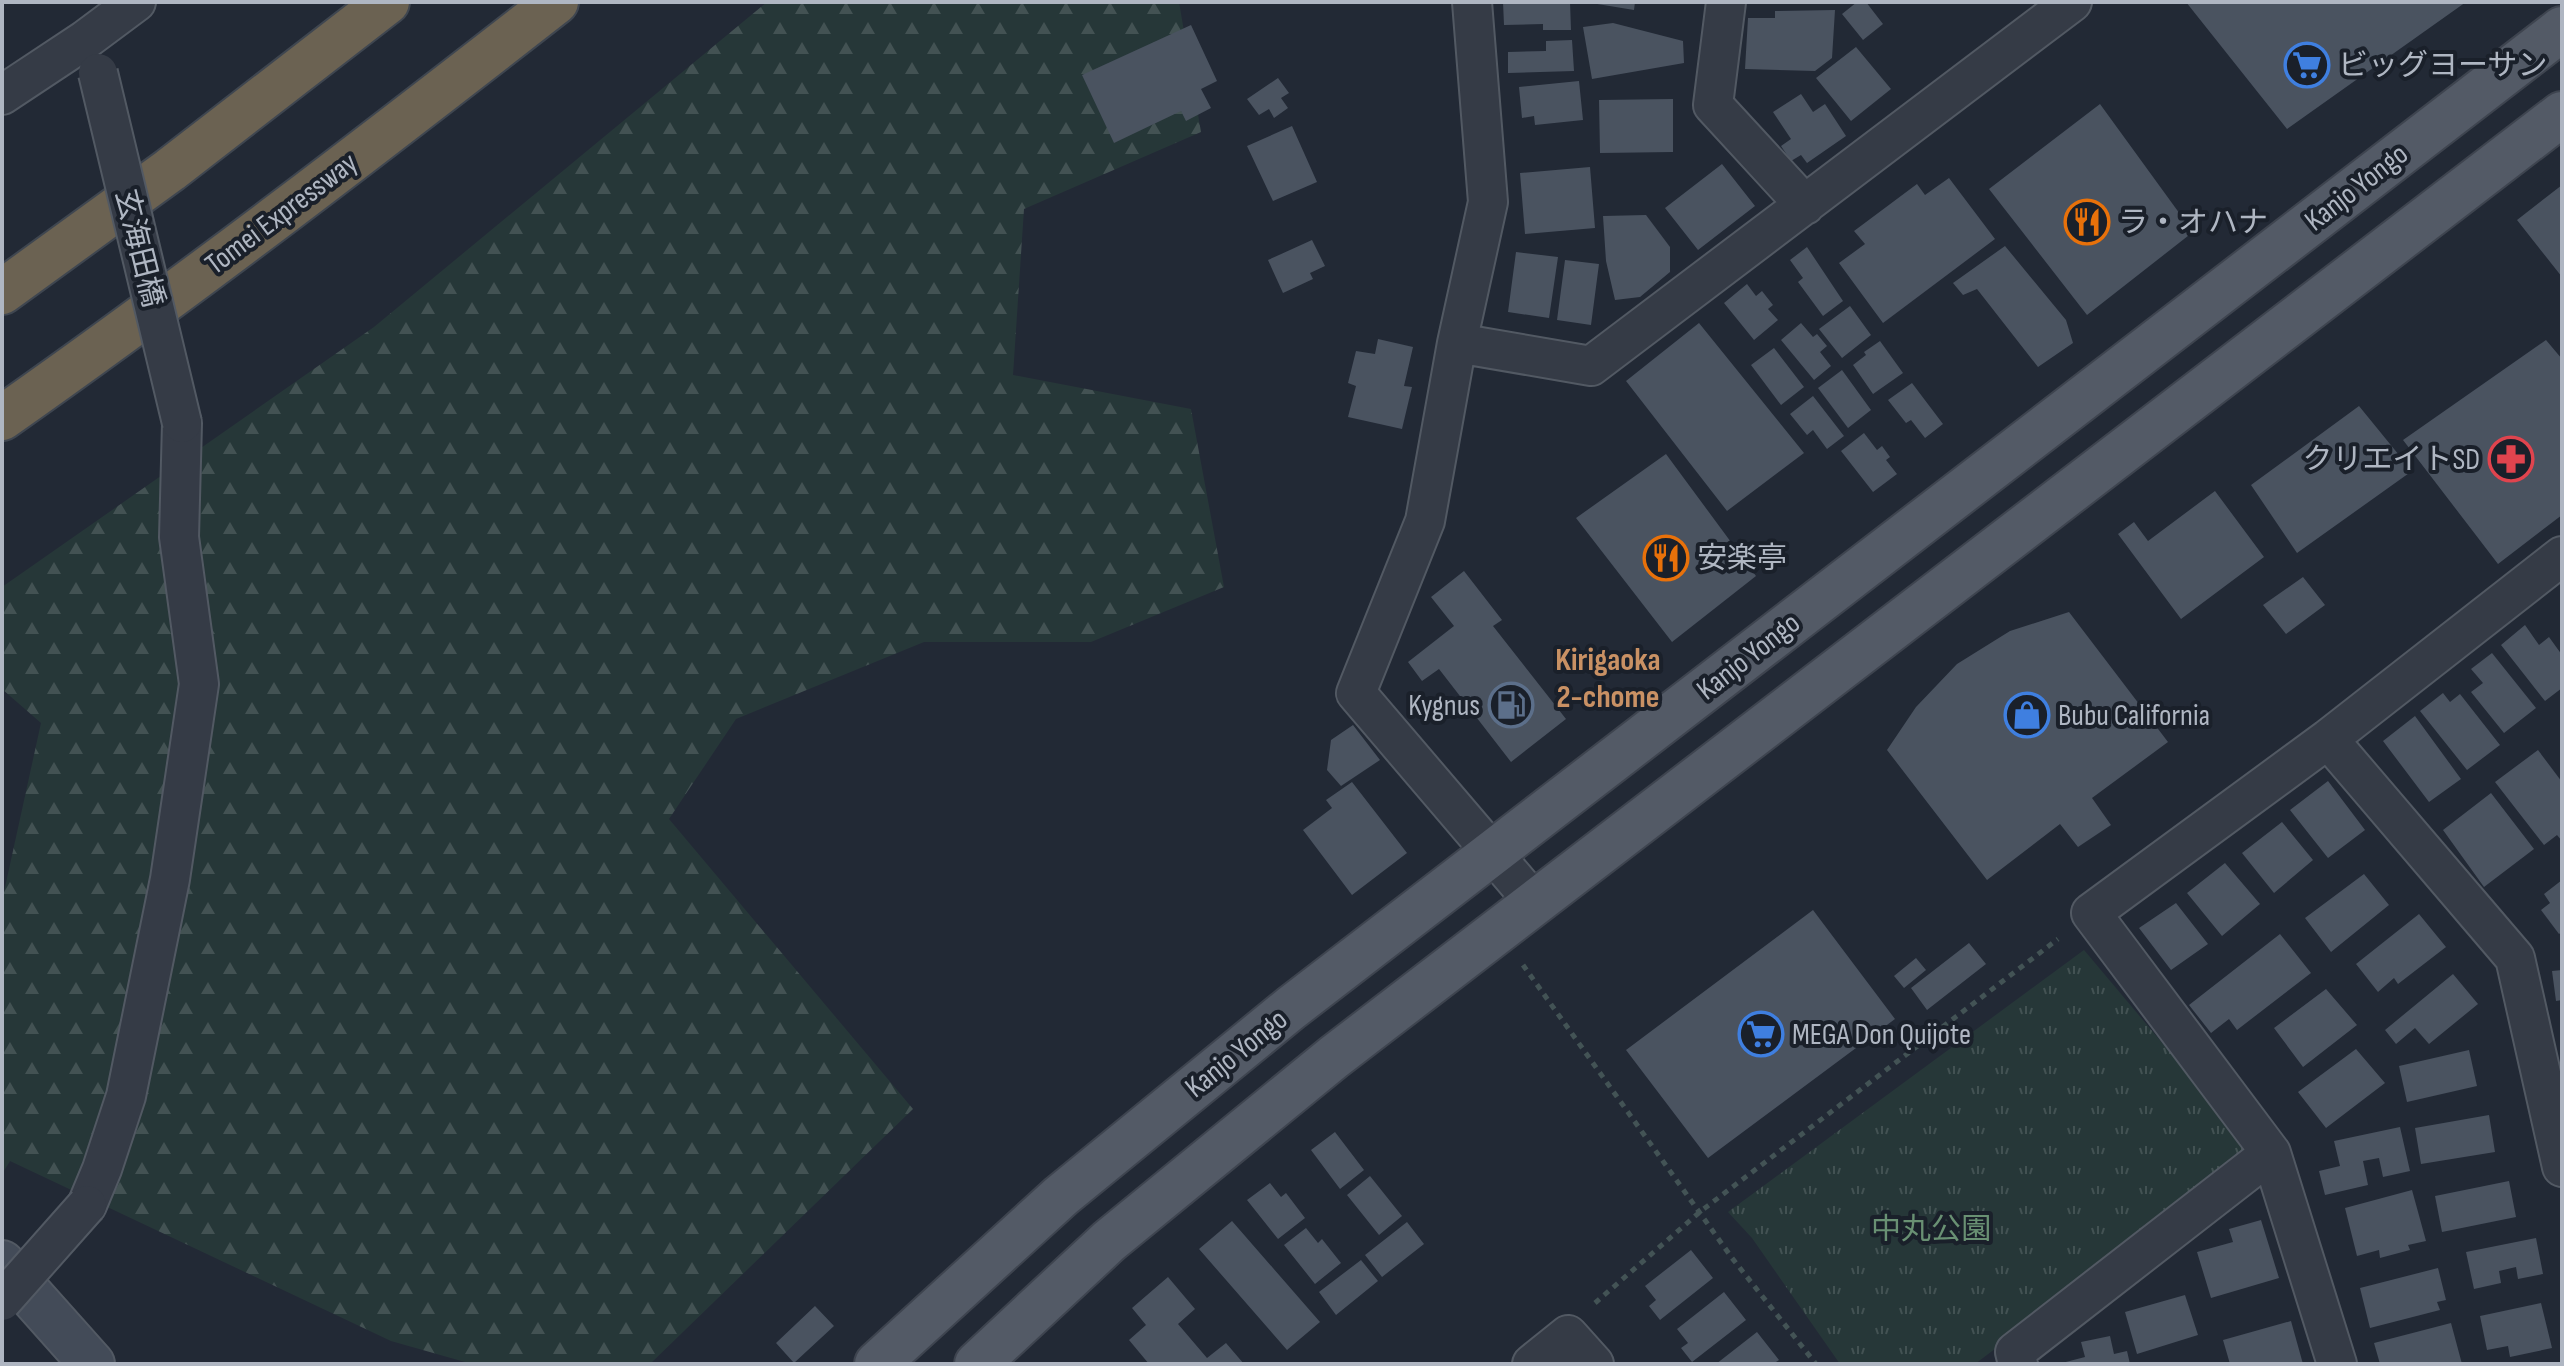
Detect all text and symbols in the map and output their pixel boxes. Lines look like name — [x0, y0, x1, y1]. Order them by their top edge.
supermarket icon: ビッグヨーサン — [2283, 41, 2331, 89]
place label: ビッグヨーサン — [2338, 48, 2547, 84]
street label: Kanjo Yongo — [2298, 136, 2415, 239]
street label: Tomei Expressway — [198, 145, 365, 283]
street label: 玄海田橋 — [107, 186, 171, 311]
restaurant icon: ラ・オハナ — [2063, 198, 2111, 246]
place label: ラ・オハナ — [2118, 205, 2268, 241]
pharmacy icon: クリエイトSD — [2487, 435, 2535, 483]
place label: クリエイトSD — [2302, 442, 2480, 478]
restaurant icon: 安楽亭 — [1642, 534, 1690, 582]
place label: 安楽亭 — [1697, 541, 1787, 577]
street label: Kanjo Yongo — [1690, 605, 1807, 708]
district label: Kirigaoka 2-chome — [1555, 641, 1661, 717]
fuel station icon: Kygnus — [1487, 681, 1535, 729]
place label: Kygnus — [1408, 688, 1480, 724]
shop icon: Bubu California — [2003, 691, 2051, 739]
place label: Bubu California — [2058, 698, 2210, 734]
street label: Kanjo Yongo — [1178, 1002, 1295, 1106]
supermarket icon: MEGA Don Quijote — [1737, 1010, 1785, 1058]
place label: MEGA Don Quijote — [1792, 1017, 1971, 1053]
park label: 中丸公園 — [1871, 1212, 1991, 1248]

